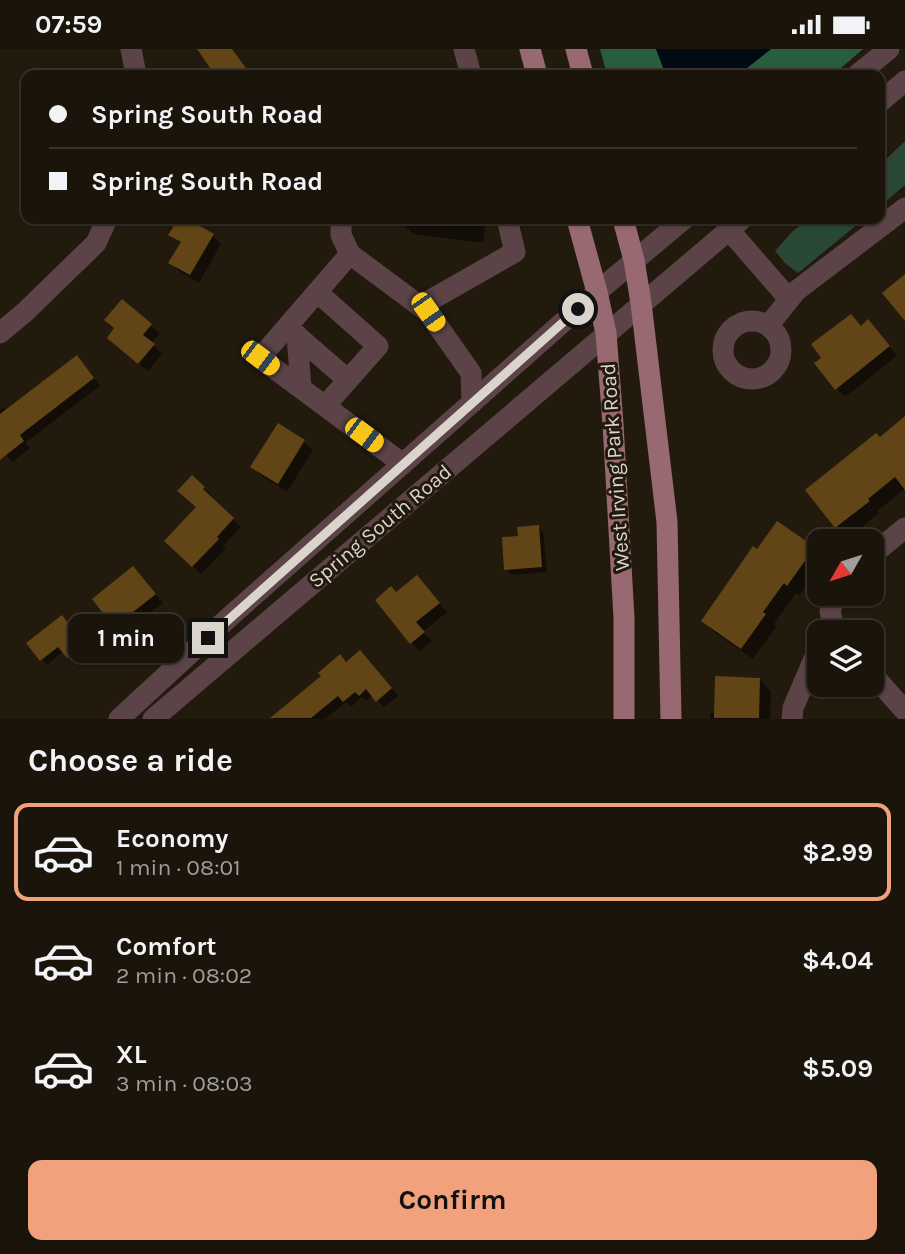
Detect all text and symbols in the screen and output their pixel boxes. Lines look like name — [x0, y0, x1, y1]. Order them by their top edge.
text: 07:59 — [35, 9, 102, 40]
text: Spring South Road — [91, 99, 323, 130]
text: Spring South Road — [91, 166, 323, 197]
car — [408, 289, 449, 335]
route start — [562, 293, 594, 325]
car — [237, 337, 284, 379]
street label: West Irving Park Road — [596, 362, 634, 572]
car — [341, 414, 388, 456]
street label: Spring South Road — [304, 459, 456, 593]
north arrow — [807, 529, 884, 605]
map controls — [807, 529, 884, 697]
callout: 1 min — [68, 613, 184, 663]
button: layers — [807, 620, 884, 697]
route end — [192, 622, 224, 654]
text: 1 min — [97, 625, 155, 652]
text: Choose a ride — [28, 742, 233, 779]
icon: car — [32, 821, 95, 884]
text: Economy — [116, 823, 228, 854]
text: $2.99 — [802, 837, 873, 868]
text: 1 min · 08:01 — [116, 854, 241, 881]
icon: car — [32, 929, 95, 992]
text: Comfort — [116, 931, 217, 962]
text: $4.04 — [802, 945, 873, 976]
text: 2 min · 08:02 — [116, 962, 252, 989]
icon: car — [32, 1037, 95, 1100]
text: XL — [116, 1039, 147, 1070]
text: $5.09 — [802, 1053, 873, 1084]
text: 3 min · 08:03 — [116, 1070, 253, 1097]
button: Confirm — [28, 1160, 877, 1240]

